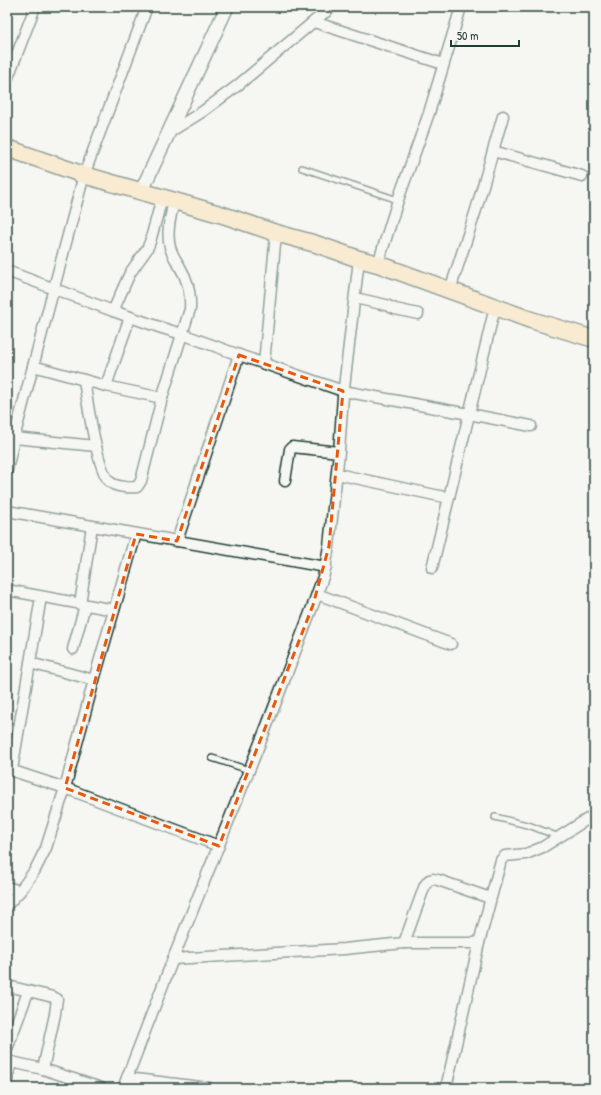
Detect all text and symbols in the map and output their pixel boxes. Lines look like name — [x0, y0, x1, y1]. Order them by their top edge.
scale bar — [451, 22, 519, 48]
text: 50 m — [457, 27, 478, 44]

